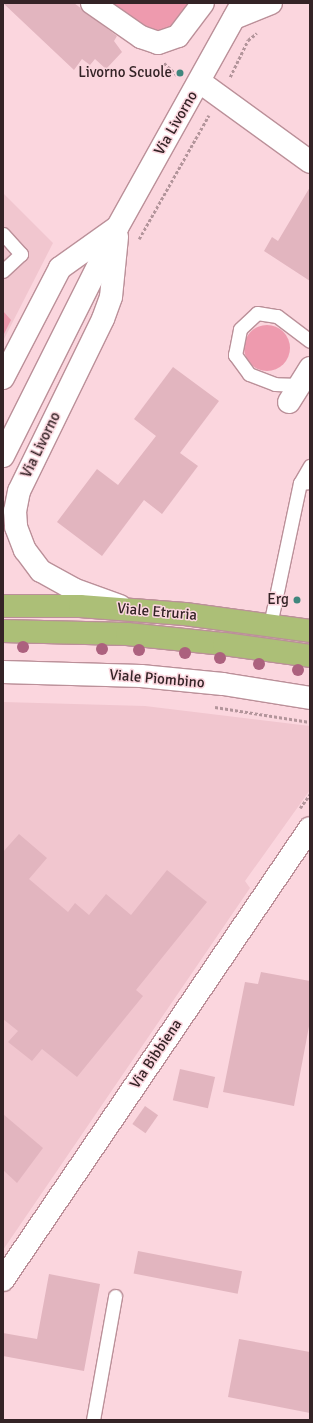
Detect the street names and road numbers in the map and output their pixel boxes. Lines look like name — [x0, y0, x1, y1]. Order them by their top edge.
street label: Via Livorno — [150, 88, 202, 158]
street label: Via Livorno — [17, 409, 65, 481]
street label: Viale Etruria — [116, 600, 198, 624]
street label: Viale Piombino — [109, 666, 205, 692]
street label: Via Bibbiena — [126, 1016, 186, 1092]

